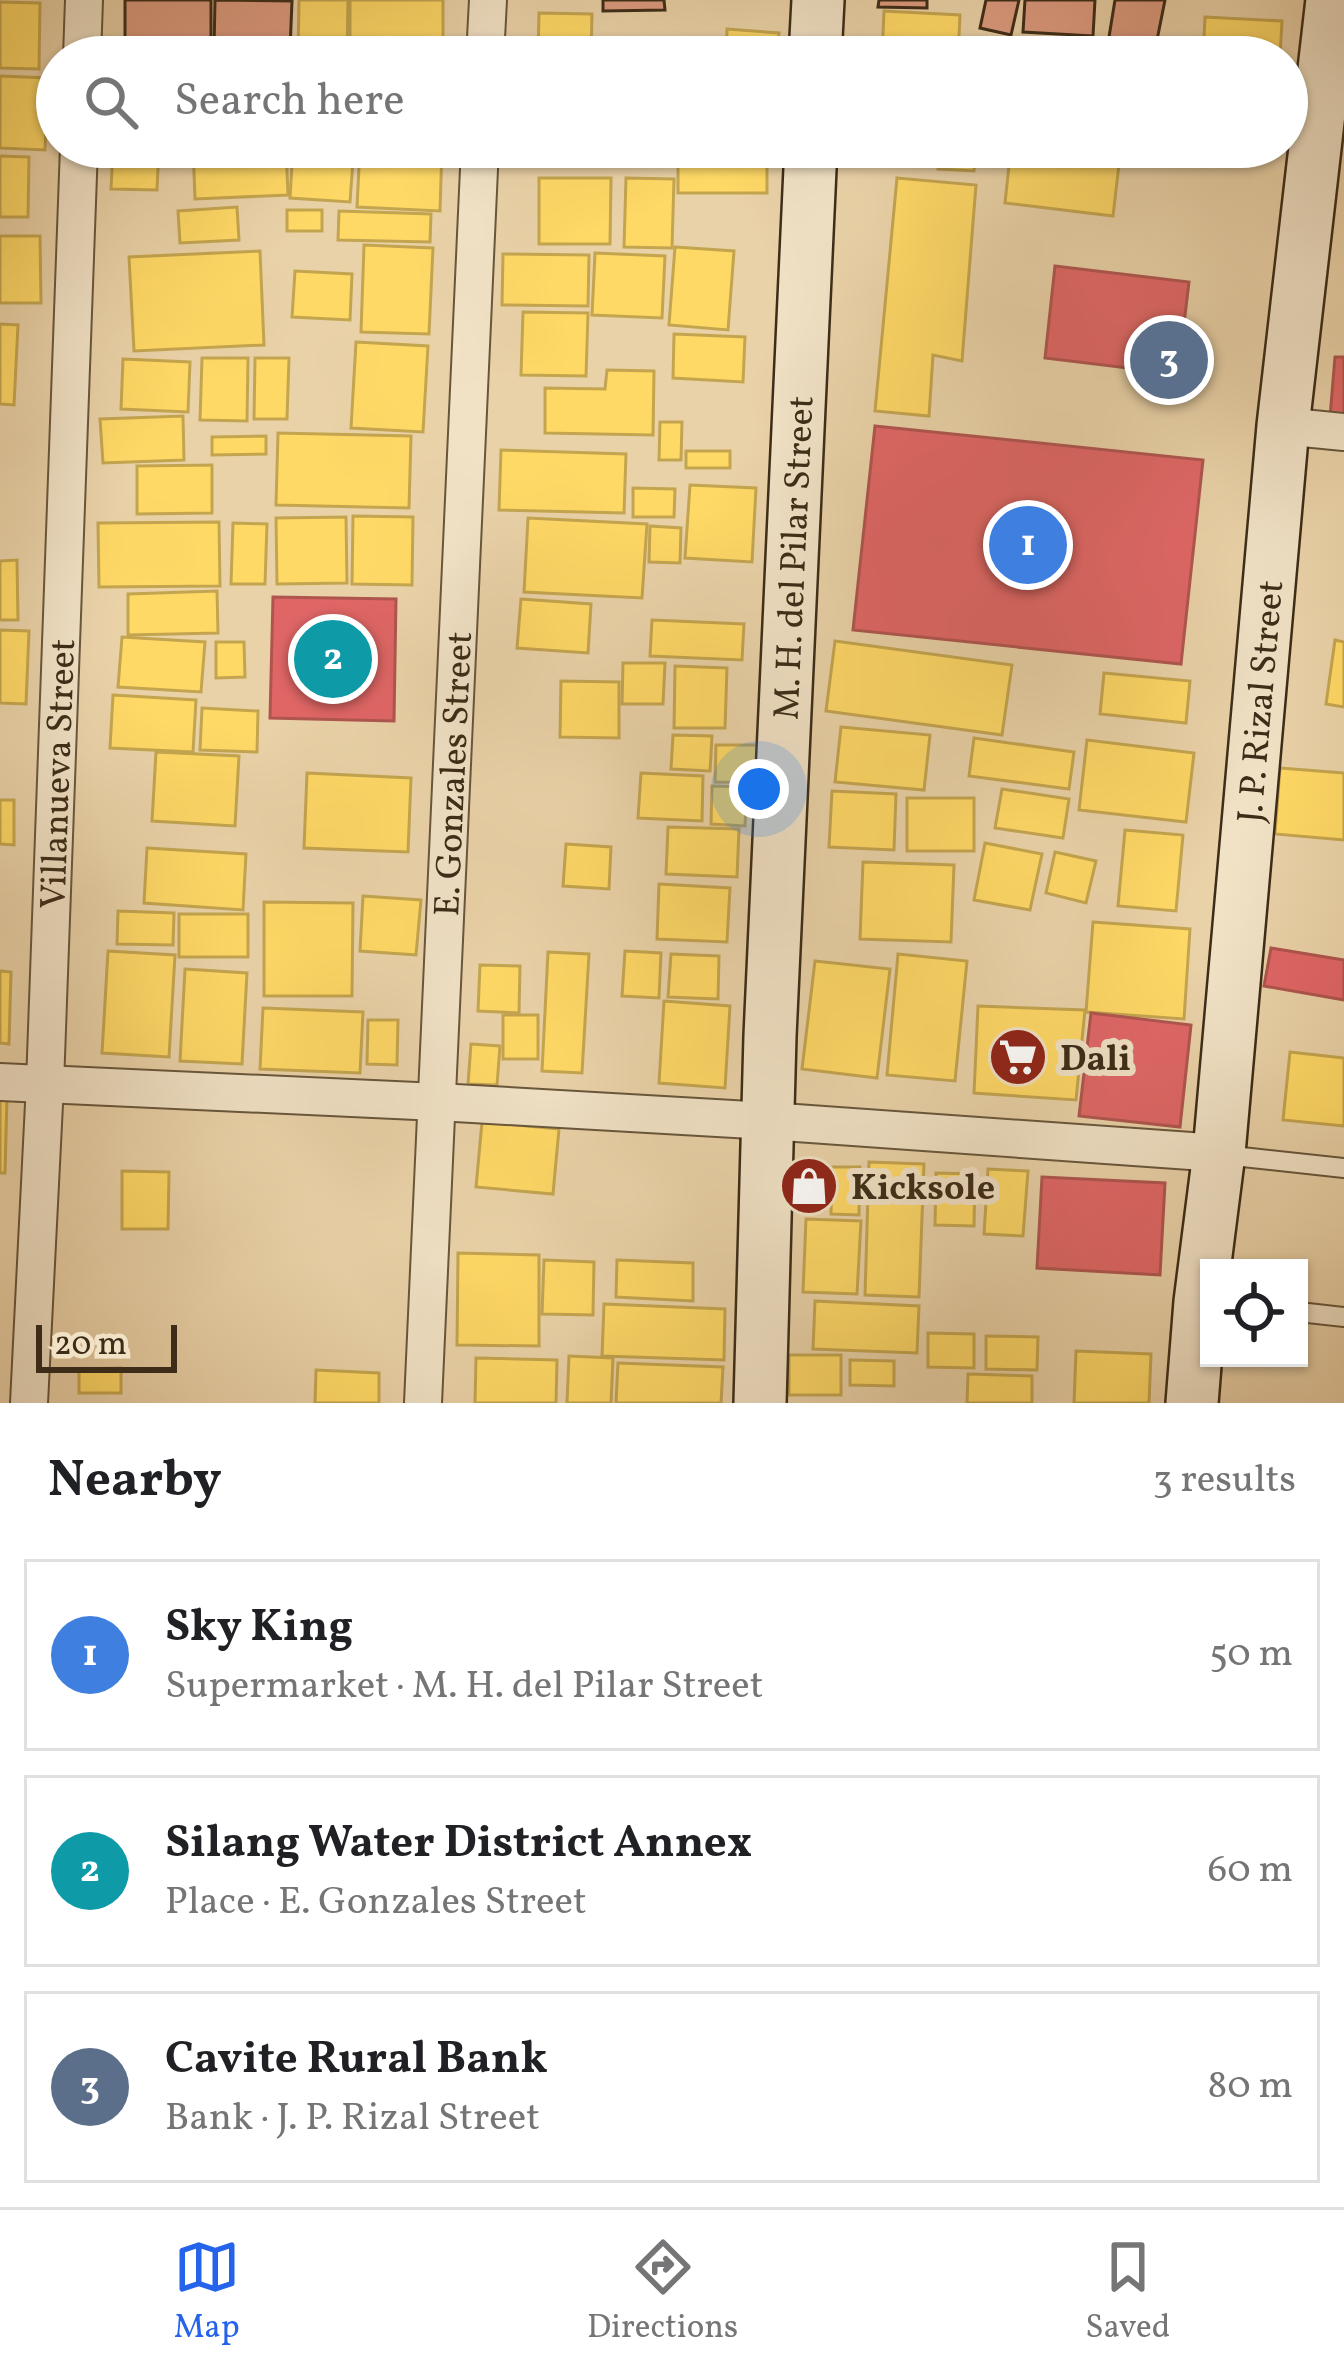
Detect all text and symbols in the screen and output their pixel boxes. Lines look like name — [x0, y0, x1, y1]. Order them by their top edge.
search box — [36, 36, 1308, 168]
icon: search — [78, 69, 144, 135]
text: Search here — [174, 71, 405, 134]
pin: 3 — [1130, 315, 1208, 405]
street label: M. H. del Pilar Street — [764, 395, 829, 721]
pin: 1 — [989, 500, 1067, 590]
street label: J. P. Rizal Street — [1227, 578, 1298, 825]
pin: 2 — [294, 614, 372, 704]
street label: E. Gonzales Street — [424, 630, 487, 917]
street label: Villanueva Street — [30, 638, 90, 910]
your location — [729, 759, 789, 819]
supermarket icon: Dali — [987, 1026, 1049, 1088]
place label: Dali — [1060, 1036, 1131, 1086]
shop icon: Kicksole — [778, 1155, 840, 1217]
place label: Kicksole — [851, 1165, 995, 1215]
map controls — [1200, 1259, 1308, 1367]
button: locate — [1200, 1259, 1308, 1367]
scale bar — [36, 1319, 177, 1372]
text: 20 m — [54, 1323, 127, 1369]
text: Nearby — [48, 1446, 222, 1517]
text: 3 results — [1153, 1454, 1296, 1508]
text: Sky King — [165, 1597, 353, 1660]
text: 1 — [82, 1628, 98, 1682]
text: 50 m — [1209, 1628, 1293, 1682]
text: Supermarket · M. H. del Pilar Street — [165, 1660, 764, 1714]
text: Silang Water District Annex — [165, 1813, 752, 1876]
text: 2 — [80, 1844, 100, 1898]
text: 60 m — [1208, 1844, 1293, 1898]
text: Place · E. Gonzales Street — [165, 1876, 587, 1930]
text: Cavite Rural Bank — [165, 2029, 548, 2092]
text: 3 — [80, 2060, 100, 2114]
text: 80 m — [1207, 2060, 1293, 2114]
text: Bank · J. P. Rizal Street — [165, 2092, 540, 2146]
tab: Map — [174, 2234, 240, 2352]
tab: Directions — [587, 2234, 738, 2352]
tab: Saved — [1085, 2234, 1170, 2352]

